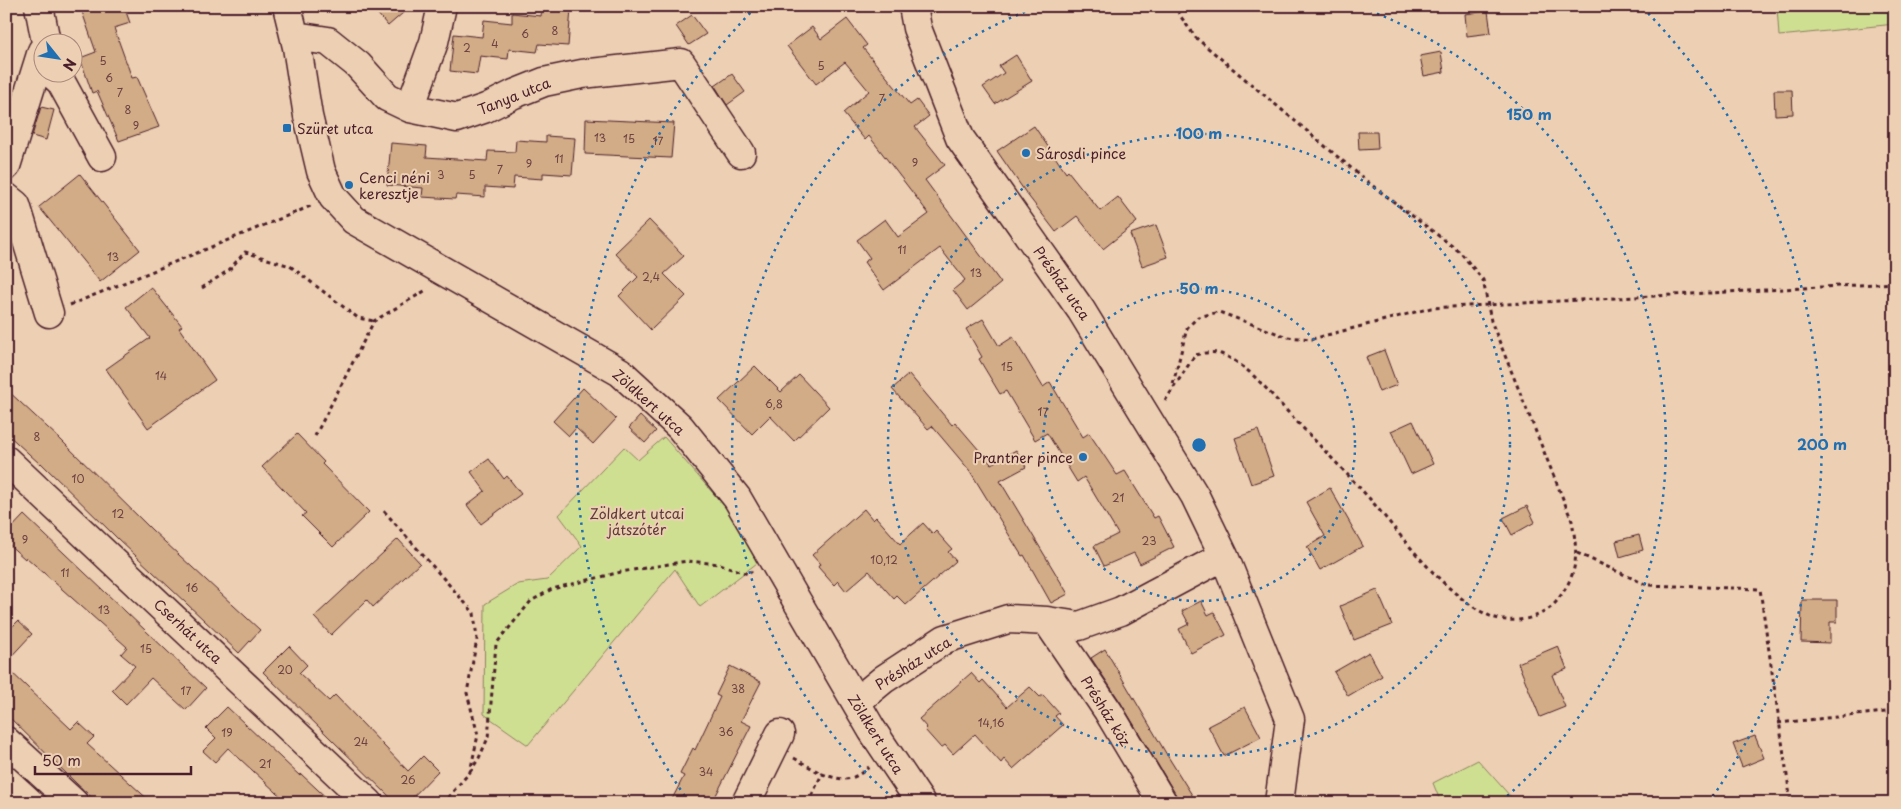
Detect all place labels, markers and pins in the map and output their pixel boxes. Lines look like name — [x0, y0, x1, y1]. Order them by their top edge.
place label: Szüret utca — [297, 118, 373, 139]
marker: Szüret utca — [281, 122, 293, 134]
place label: Sárosdi pince — [1036, 143, 1126, 164]
marker: Sárosdi pince — [1020, 147, 1032, 159]
place label: Cenci néni keresztje — [359, 167, 430, 204]
marker: Cenci néni keresztje — [343, 179, 355, 191]
centre of rings — [1190, 436, 1208, 454]
place label: Prantner pince — [974, 447, 1073, 468]
marker: Prantner pince — [1077, 451, 1089, 463]

